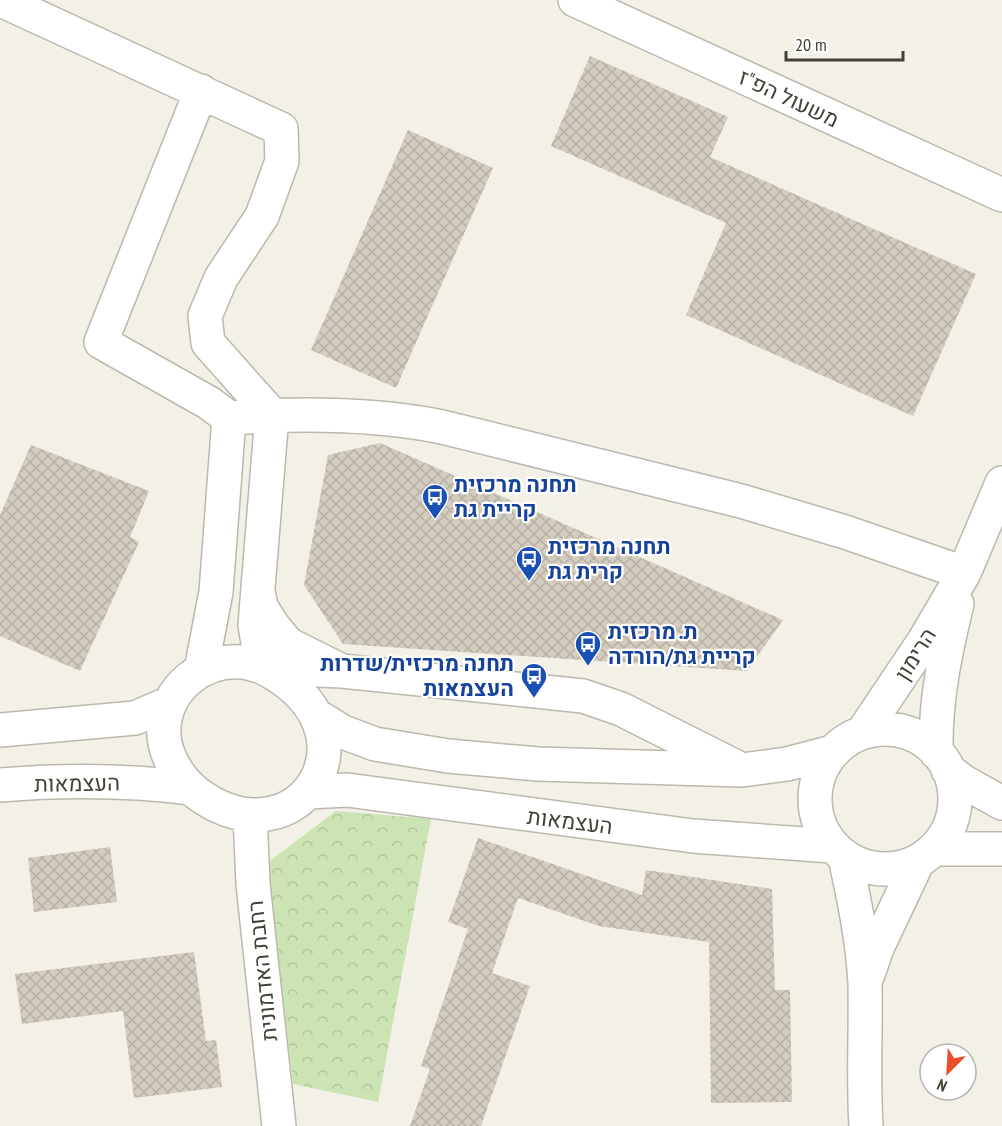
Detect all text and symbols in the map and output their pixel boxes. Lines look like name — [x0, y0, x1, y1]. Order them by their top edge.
scale bar — [786, 24, 903, 62]
text: 20 m — [795, 33, 827, 56]
street label: משעול הפ"ז — [734, 63, 844, 133]
place label: תחנה מרכזית קריית גת — [454, 470, 577, 523]
bus stop icon: תחנה מרכזית קריית גת — [420, 482, 450, 520]
place label: תחנה מרכזית קרית גת — [548, 532, 671, 585]
bus stop icon: תחנה מרכזית קרית גת — [514, 544, 544, 582]
place label: ת. מרכזית קריית גת/הורדה — [608, 617, 756, 670]
street label: הרימון — [888, 622, 942, 686]
bus stop icon: ת. מרכזית קריית גת/הורדה — [573, 629, 603, 667]
place label: תחנה מרכזית/שדרות העצמאות — [320, 649, 514, 702]
bus stop icon: תחנה מרכזית/שדרות העצמאות — [519, 661, 549, 699]
street label: העצמאות — [34, 768, 120, 798]
street label: העצמאות — [526, 802, 614, 840]
street label: רחבת האדמונית — [241, 899, 283, 1043]
north arrow — [918, 1042, 978, 1102]
text: N — [934, 1075, 950, 1097]

